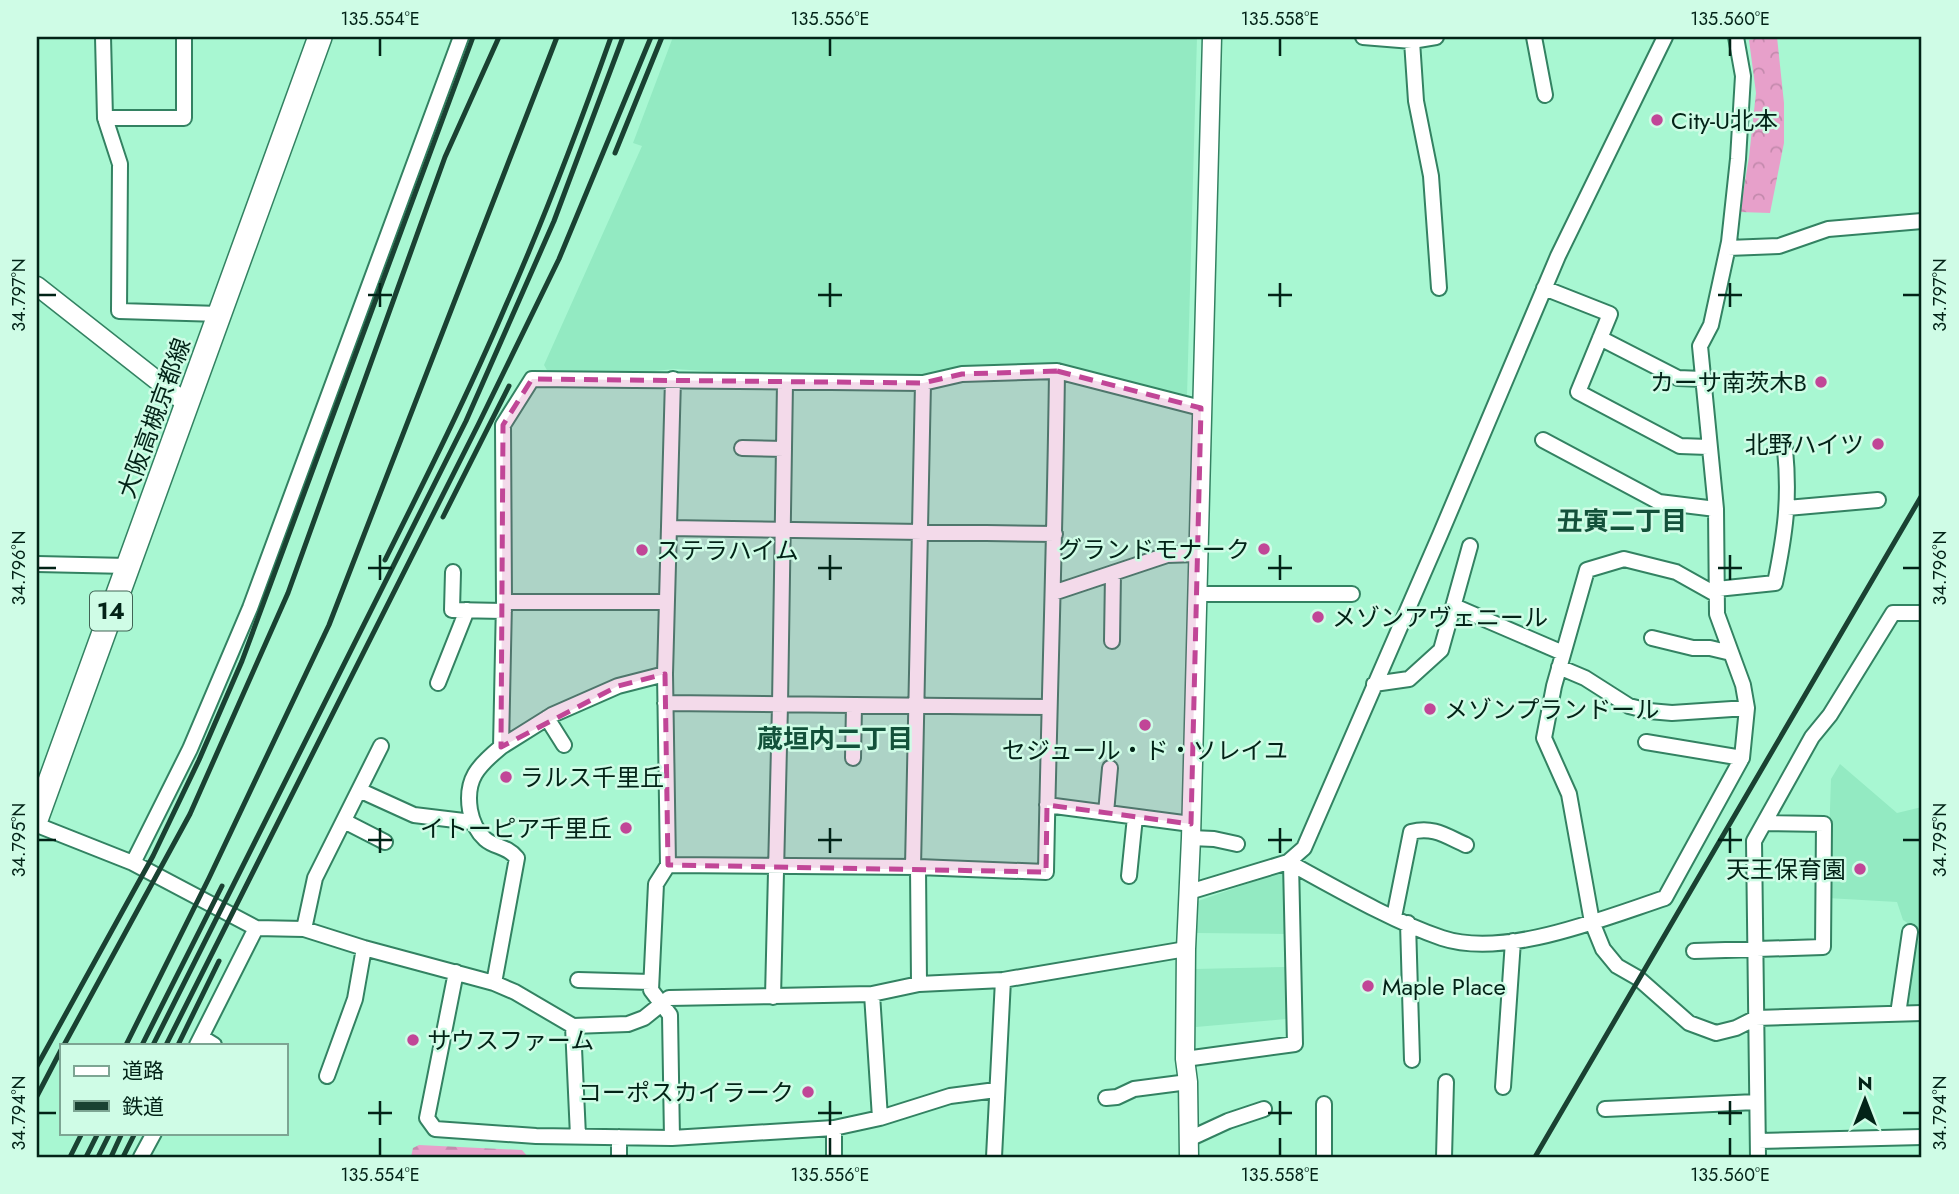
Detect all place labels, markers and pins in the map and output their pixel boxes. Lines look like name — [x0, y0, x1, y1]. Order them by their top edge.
place label: City-U北本 — [1671, 103, 1778, 138]
marker: City-U北本 — [1649, 112, 1665, 128]
place label: カーサ南茨木B — [1650, 365, 1807, 400]
marker: カーサ南茨木B — [1813, 374, 1829, 390]
place label: 北野ハイツ — [1744, 427, 1864, 462]
marker: 北野ハイツ — [1870, 436, 1886, 452]
place label: グランドモナーク — [1058, 532, 1250, 567]
place label: ステラハイム — [656, 533, 799, 568]
marker: グランドモナーク — [1256, 541, 1272, 557]
marker: ステラハイム — [634, 542, 650, 558]
place label: メゾンアヴェニール — [1332, 600, 1548, 635]
marker: メゾンアヴェニール — [1310, 609, 1326, 625]
place label: メゾンプランドール — [1444, 692, 1659, 727]
marker: メゾンプランドール — [1422, 701, 1438, 717]
marker: セジュール・ド・ソレイユ — [1137, 717, 1153, 733]
place label: セジュール・ド・ソレイユ — [1002, 733, 1288, 768]
place label: ラルス千里丘 — [520, 760, 664, 795]
marker: ラルス千里丘 — [498, 769, 514, 785]
place label: イトーピア千里丘 — [420, 811, 612, 846]
marker: イトーピア千里丘 — [618, 820, 634, 836]
place label: 天王保育園 — [1726, 852, 1846, 887]
marker: 天王保育園 — [1852, 861, 1868, 877]
place label: Maple Place — [1382, 969, 1506, 1004]
marker: Maple Place — [1360, 978, 1376, 994]
place label: サウスファーム — [427, 1023, 594, 1058]
marker: サウスファーム — [405, 1032, 421, 1048]
place label: コーポスカイラーク — [578, 1075, 794, 1110]
marker: コーポスカイラーク — [800, 1084, 816, 1100]

